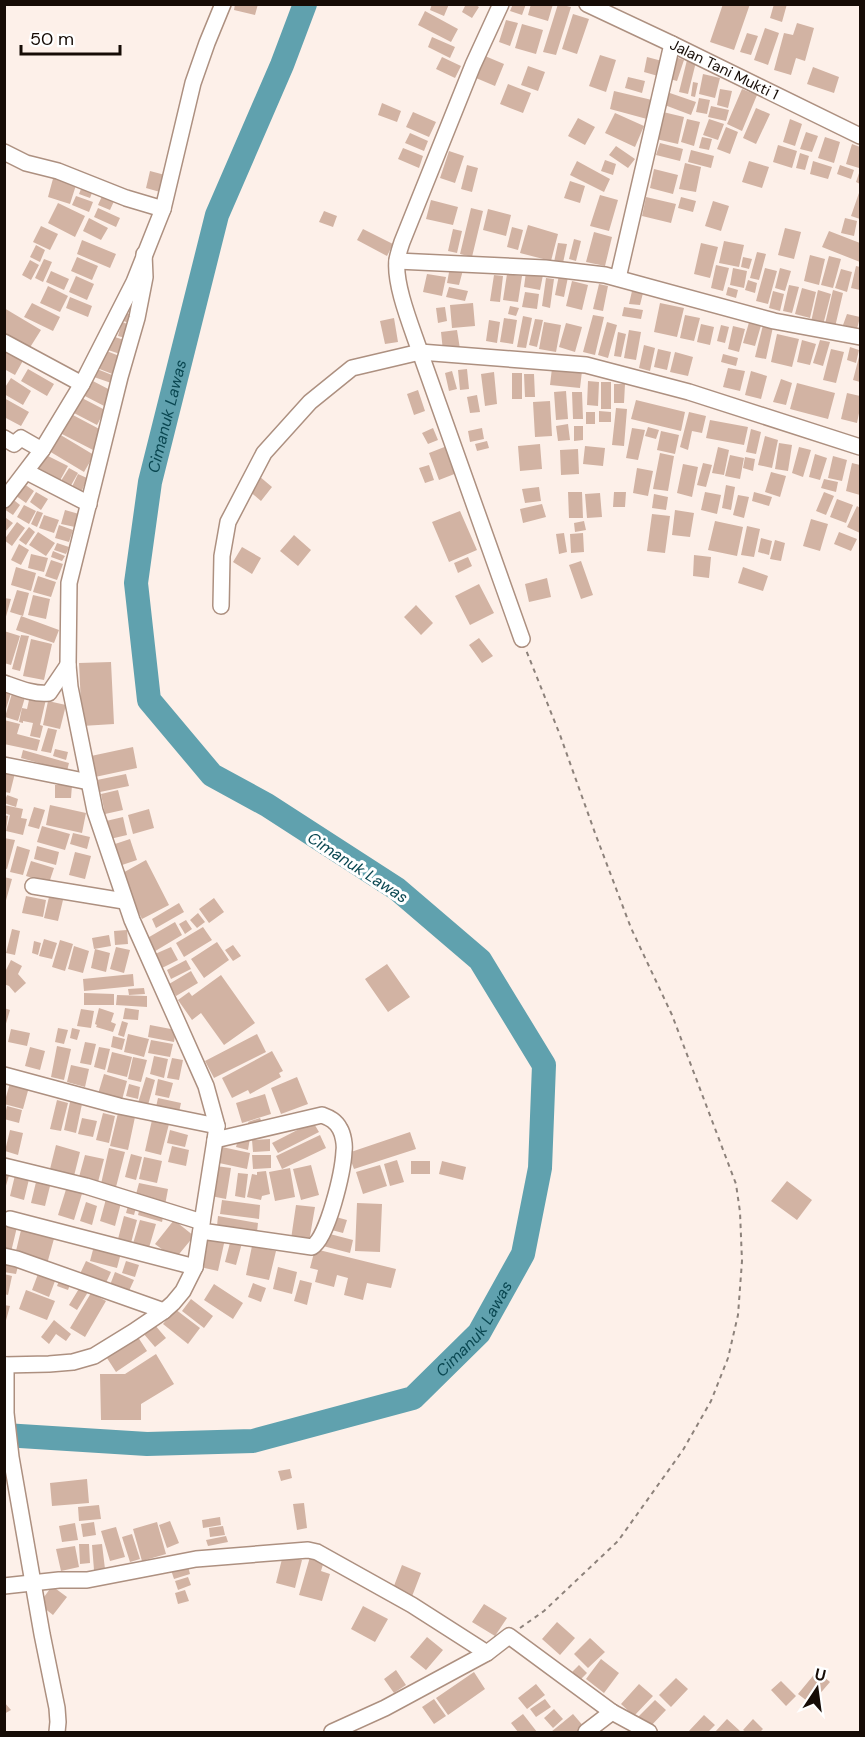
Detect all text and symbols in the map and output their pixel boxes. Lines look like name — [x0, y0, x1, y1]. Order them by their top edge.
scale bar — [21, 18, 120, 56]
text: 50 m — [30, 27, 74, 51]
street label: Jalan Tani Mukti 1 — [667, 34, 782, 105]
water label: Cimanuk Lawas — [143, 358, 191, 475]
water label: Cimanuk Lawas — [303, 827, 412, 908]
water label: Cimanuk Lawas — [431, 1277, 517, 1381]
north arrow — [787, 1659, 847, 1719]
text: U — [813, 1663, 828, 1686]

